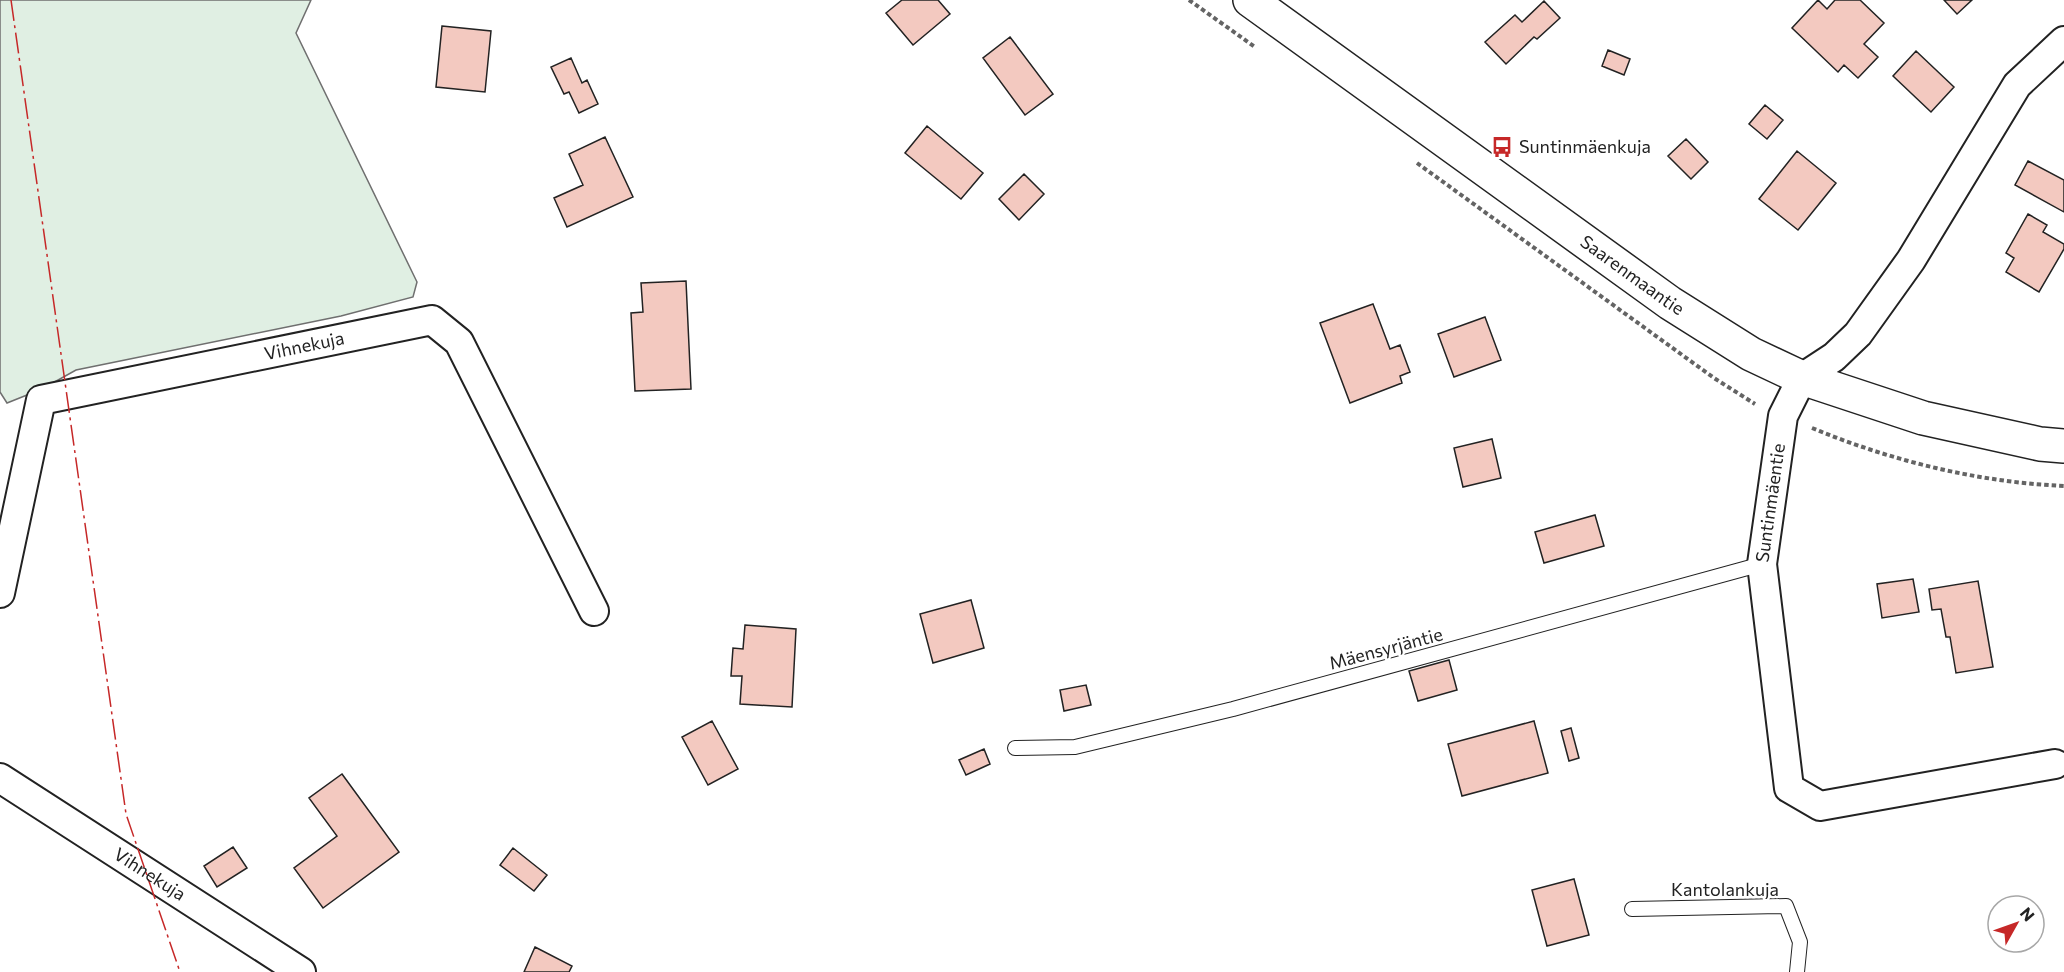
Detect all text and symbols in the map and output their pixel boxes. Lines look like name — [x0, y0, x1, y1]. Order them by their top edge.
bus stop icon: Suntinmäenkuja — [1490, 135, 1514, 159]
place label: Suntinmäenkuja — [1519, 135, 1651, 157]
street label: Saarenmaantie — [1576, 230, 1689, 319]
street label: Vihnekuja — [262, 326, 346, 364]
street label: Suntinmäentie — [1750, 442, 1789, 563]
street label: Mäensyrjäntie — [1327, 622, 1445, 674]
street label: Vihnekuja — [110, 842, 190, 905]
street label: Kantolankuja — [1671, 878, 1779, 900]
north arrow — [1986, 894, 2046, 954]
text: N — [2017, 903, 2039, 925]

